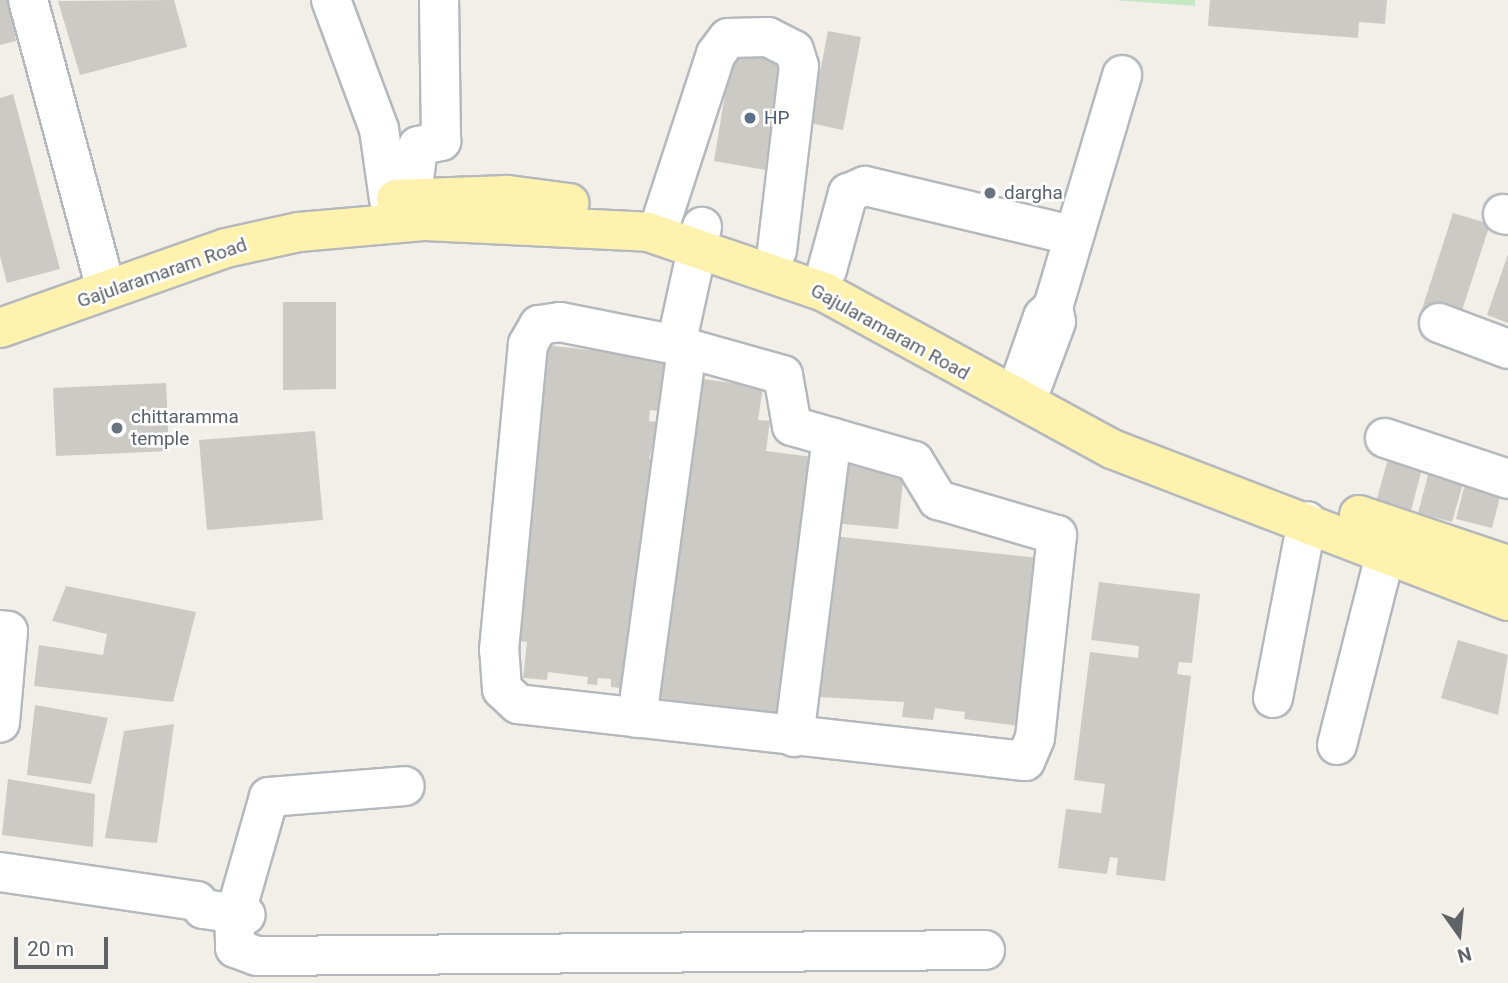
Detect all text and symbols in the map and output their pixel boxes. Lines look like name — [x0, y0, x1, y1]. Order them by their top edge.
place label: HP — [764, 107, 790, 129]
marker: HP — [742, 110, 758, 126]
place label: dargha — [1004, 182, 1063, 204]
marker: dargha — [982, 185, 998, 201]
street label: Gajularamaram Road — [74, 233, 250, 313]
street label: Gajularamaram Road — [807, 279, 973, 385]
place label: chittaramma temple — [131, 406, 239, 450]
marker: chittaramma temple — [109, 420, 125, 436]
north arrow — [1424, 899, 1494, 969]
scale bar — [18, 923, 112, 967]
text: 20 m — [27, 937, 74, 961]
text: N — [1455, 942, 1474, 968]

